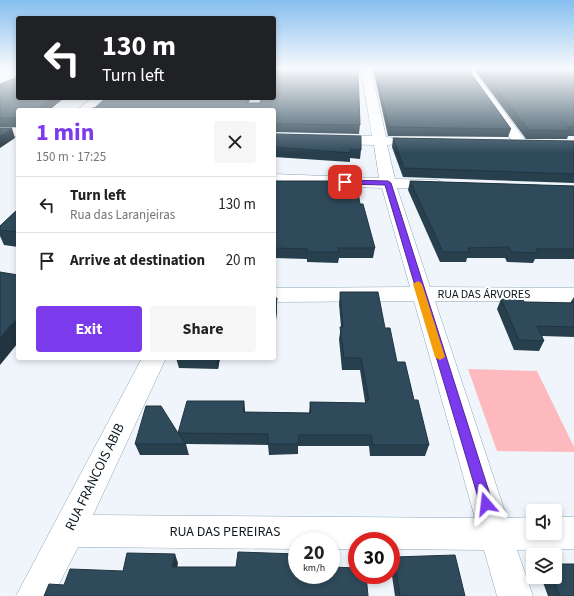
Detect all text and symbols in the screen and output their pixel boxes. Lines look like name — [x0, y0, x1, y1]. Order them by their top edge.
text: 130 m — [102, 26, 176, 66]
icon: left — [36, 32, 88, 84]
text: Turn left — [102, 63, 164, 88]
text: 1 min — [36, 115, 94, 150]
button: close — [214, 121, 256, 163]
text: 150 m · 17:25 — [36, 148, 106, 166]
pin — [328, 165, 362, 199]
icon: arrive — [334, 171, 356, 193]
text: Turn left — [70, 185, 126, 206]
icon: left — [36, 194, 58, 216]
text: 130 m — [218, 194, 256, 215]
text: Rua das Laranjeiras — [70, 206, 175, 224]
icon: arrive — [36, 250, 58, 272]
text: Arrive at destination — [70, 250, 205, 271]
text: 20 m — [226, 250, 256, 271]
street label: RUA DAS ÁRVORES — [438, 286, 530, 303]
button: Exit — [36, 306, 142, 352]
button: Share — [150, 306, 256, 352]
street label: RUA FRANCOIS ABIB — [60, 420, 130, 534]
position arrow — [465, 483, 507, 525]
map controls — [526, 504, 562, 584]
button: sound — [526, 504, 562, 540]
street label: RUA DAS PEREIRAS — [170, 522, 280, 542]
speed limit sign: 30 — [348, 532, 400, 584]
text: 20 — [303, 539, 325, 567]
button: layers — [526, 548, 562, 584]
text: km/h — [303, 561, 325, 575]

